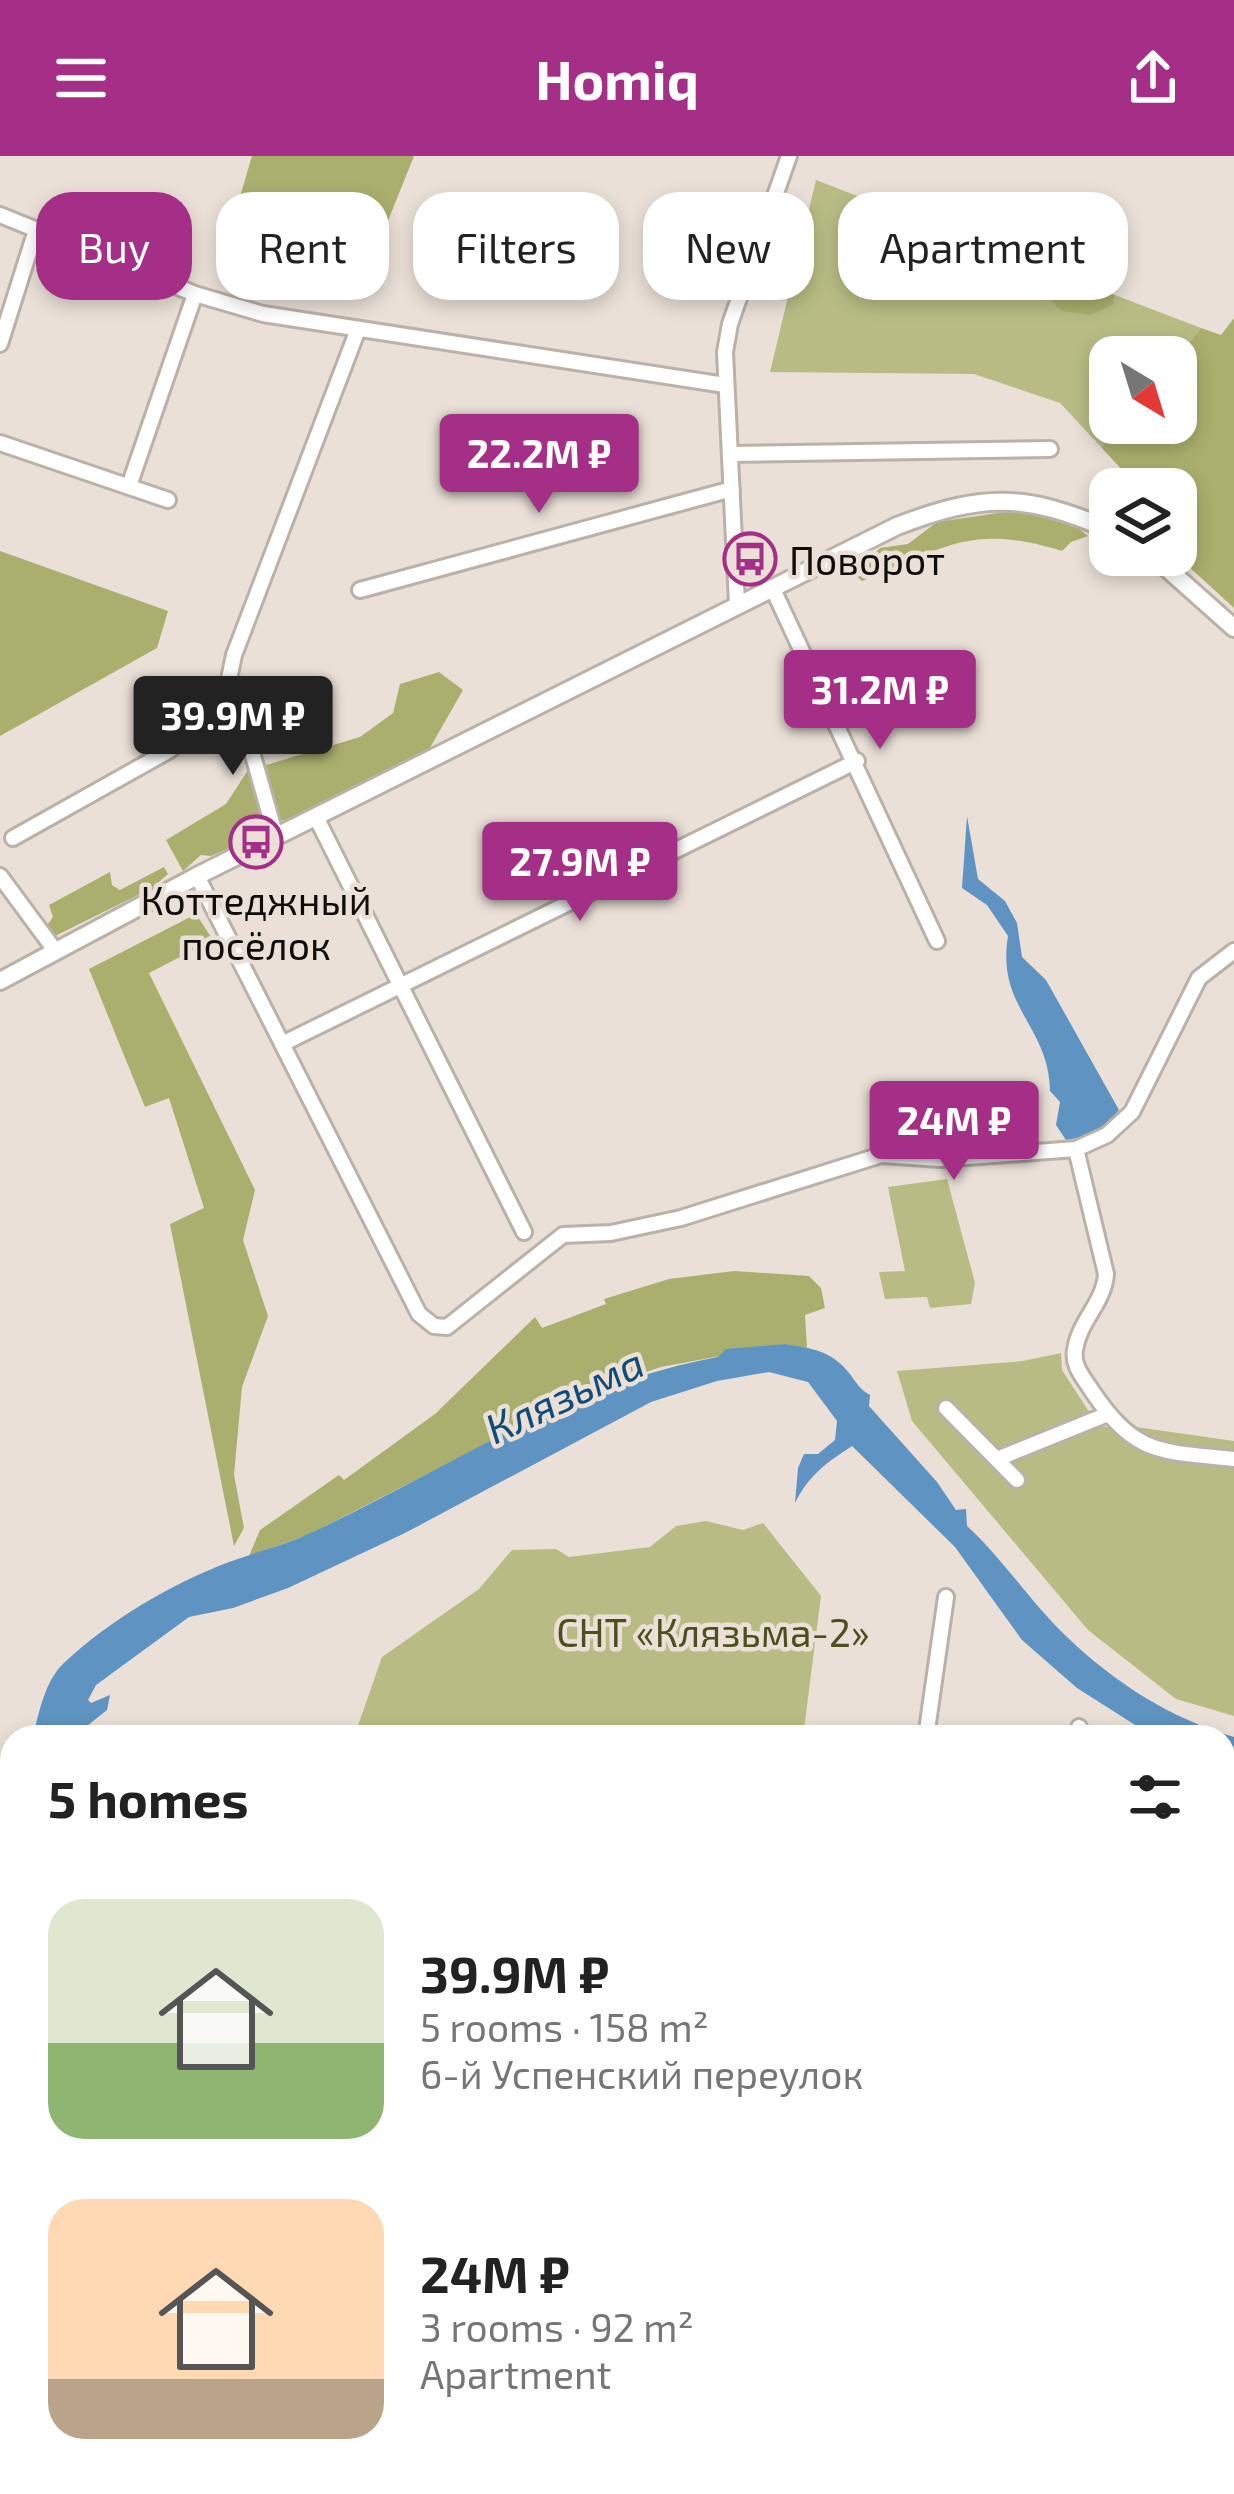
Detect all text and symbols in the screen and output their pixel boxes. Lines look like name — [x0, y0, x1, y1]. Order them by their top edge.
icon: menu — [48, 45, 114, 111]
icon: share — [1120, 45, 1186, 111]
text: Homiq — [535, 46, 699, 111]
chip: Buy — [36, 192, 192, 300]
chip: Rent — [216, 192, 389, 300]
chip: Filters — [413, 192, 619, 300]
chip: New — [643, 192, 814, 300]
chip: Apartment — [838, 192, 1128, 300]
north arrow — [1089, 336, 1197, 444]
map controls — [1089, 336, 1197, 576]
pin: 22.2M ₽ — [428, 414, 650, 516]
text: 22.2M ₽ — [467, 429, 611, 476]
button: layers — [1089, 468, 1197, 576]
bus stop icon: Поворот — [722, 531, 778, 587]
place label: Поворот — [789, 536, 945, 583]
pin: 31.2M ₽ — [769, 650, 991, 752]
text: 31.2M ₽ — [811, 665, 949, 712]
pin: 39.9M ₽ — [122, 676, 344, 778]
text: 39.9M ₽ — [161, 691, 305, 738]
bus stop icon: Коттеджный посёлок — [228, 814, 284, 870]
pin: 27.9M ₽ — [469, 822, 691, 924]
text: 27.9M ₽ — [509, 837, 651, 884]
place label: Коттеджный посёлок — [140, 876, 372, 968]
pin: 24M ₽ — [870, 1081, 1038, 1183]
text: 24M ₽ — [897, 1096, 1011, 1143]
water label: Клязьма — [477, 1336, 651, 1452]
park label: СНТ «Клязьма-2» — [556, 1608, 870, 1655]
icon: filters — [1122, 1764, 1188, 1830]
text: 5 homes — [48, 1767, 249, 1828]
text: 39.9M ₽ — [420, 1942, 609, 2003]
icon: home — [144, 1947, 288, 2091]
text: 5 rooms · 158 m² — [420, 2003, 709, 2050]
text: 6-й Успенский переулок — [420, 2050, 863, 2097]
text: 24M ₽ — [420, 2242, 570, 2303]
icon: home — [144, 2247, 288, 2391]
text: 3 rooms · 92 m² — [420, 2303, 694, 2350]
text: Apartment — [420, 2350, 611, 2397]

